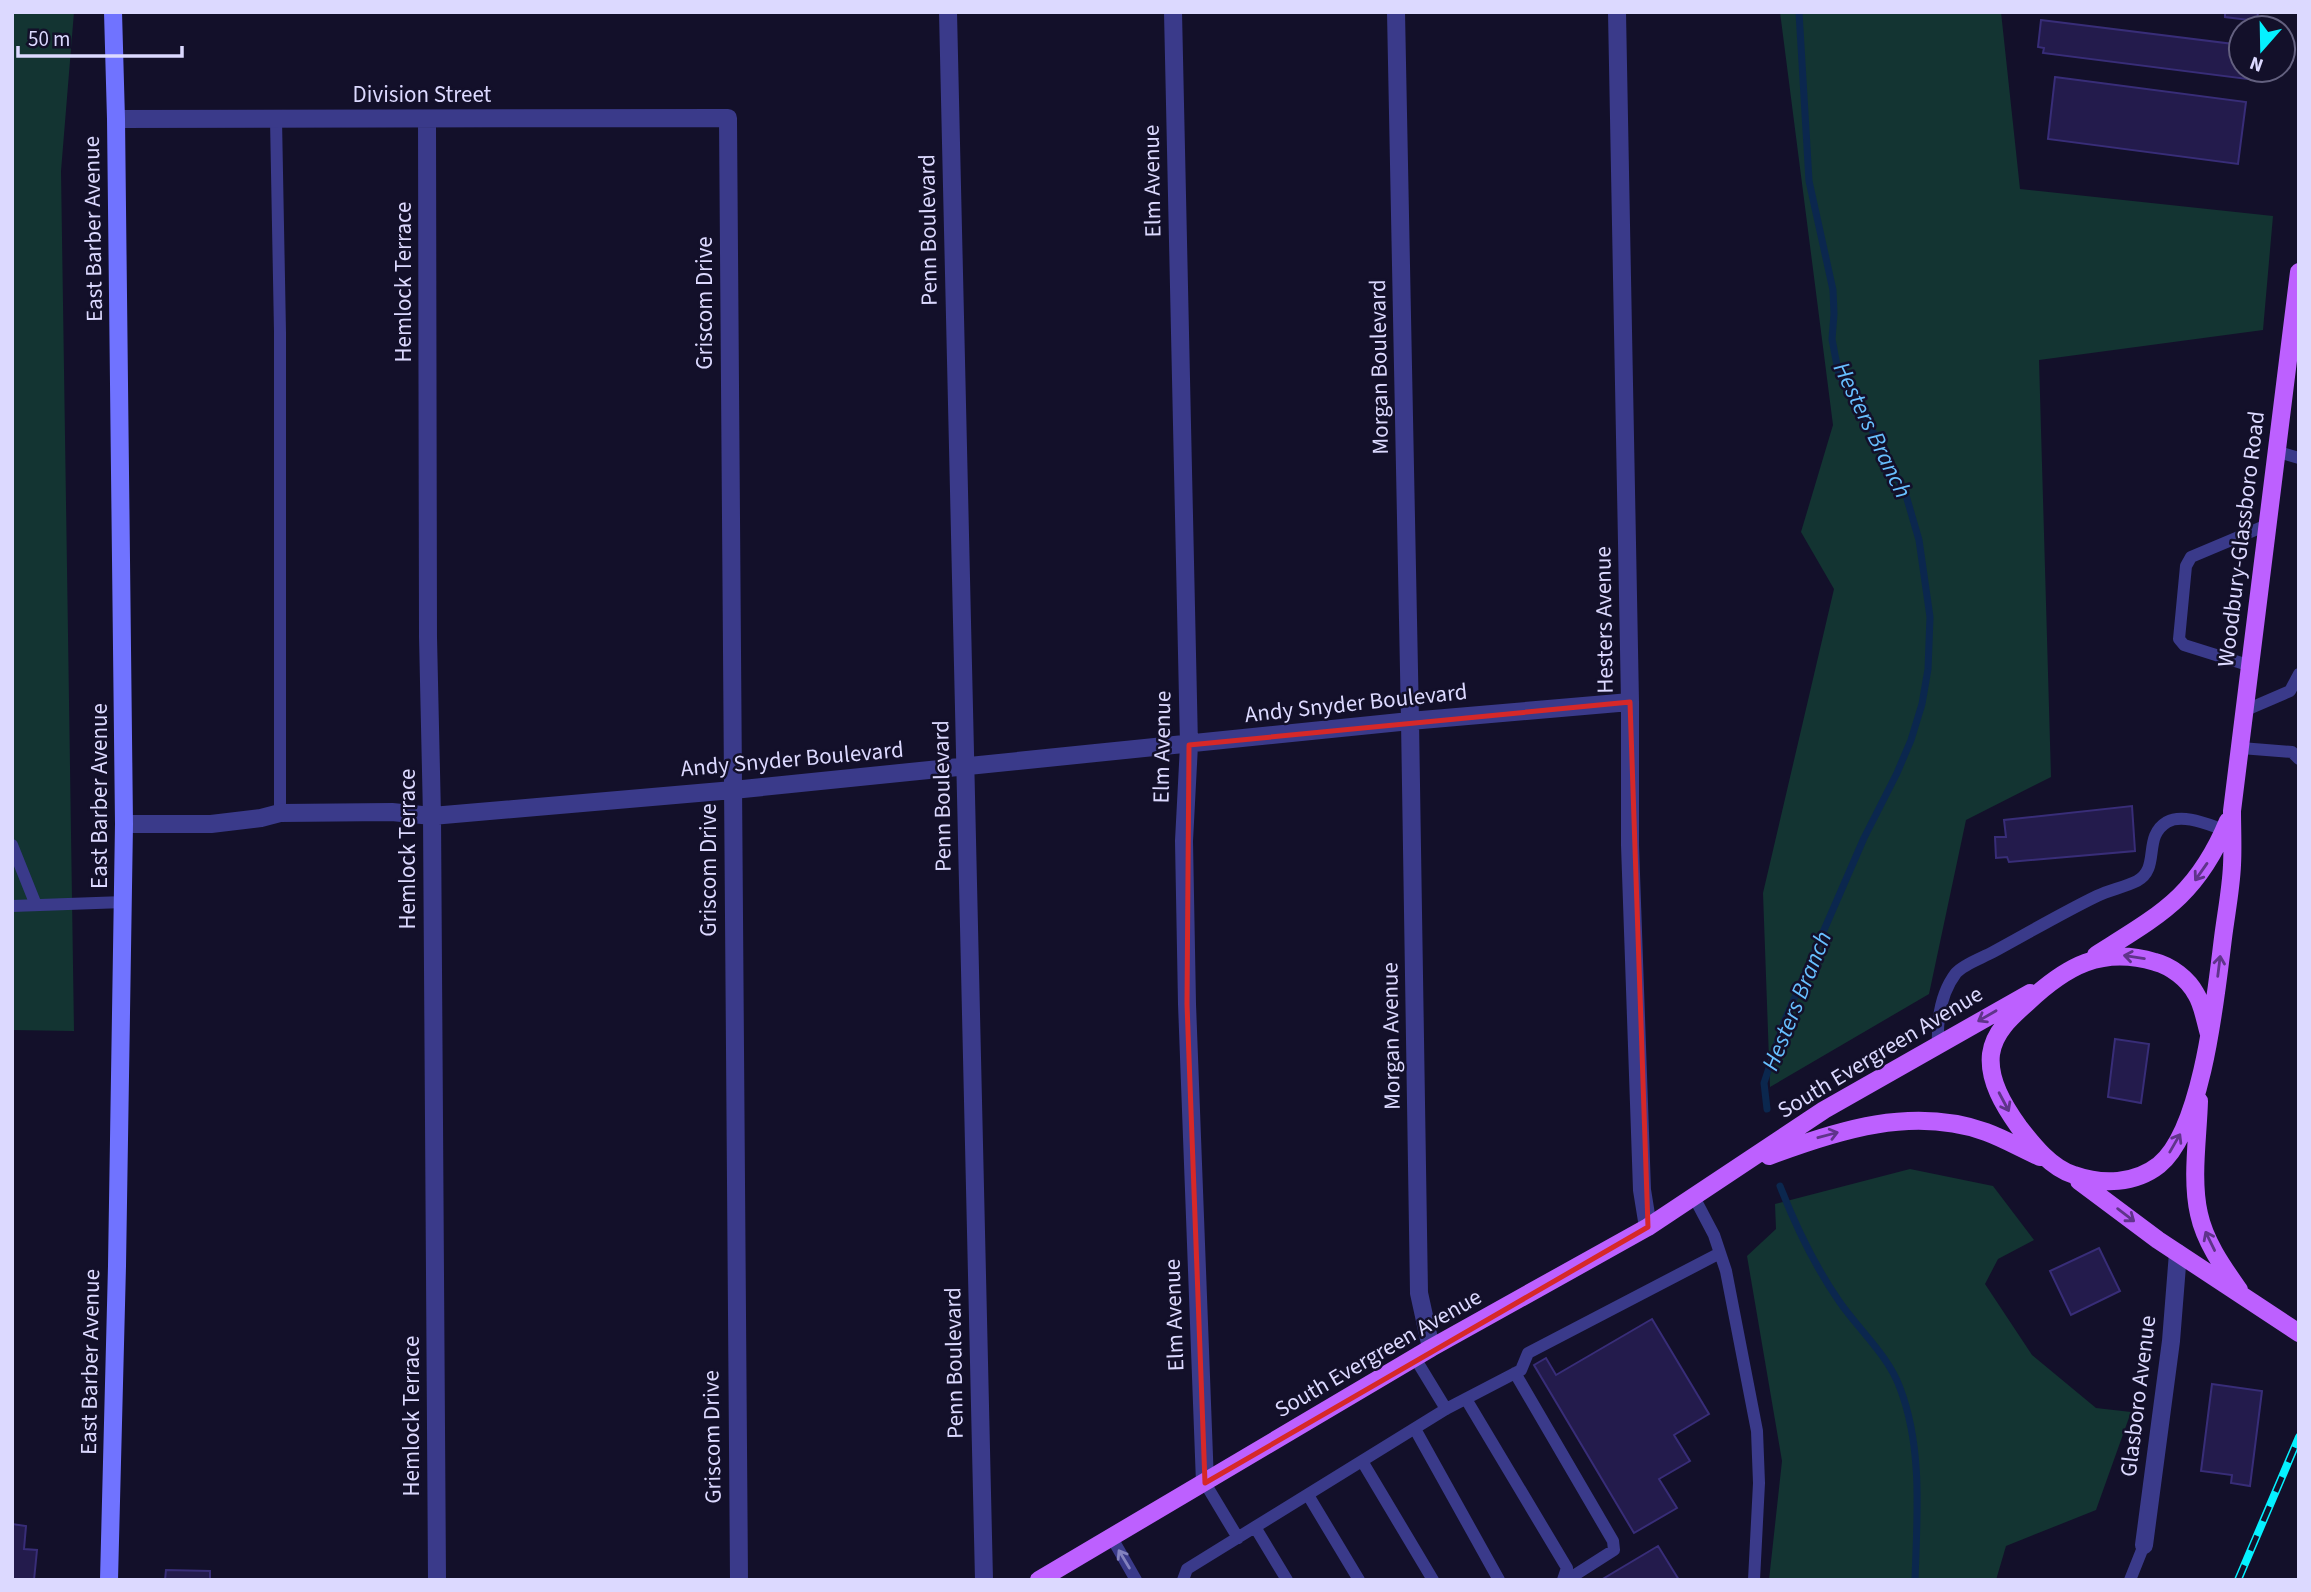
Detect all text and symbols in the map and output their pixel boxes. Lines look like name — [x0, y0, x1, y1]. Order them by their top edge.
scale bar — [18, 14, 182, 58]
north arrow — [2227, 14, 2297, 84]
text: 50 m — [28, 24, 70, 54]
text: N — [2246, 49, 2267, 78]
street label: Division Street — [353, 78, 492, 111]
street label: Elm Avenue — [1135, 124, 1169, 238]
street label: East Barber Avenue — [75, 136, 111, 322]
street label: Penn Boulevard — [910, 154, 946, 306]
street label: Hemlock Terrace — [387, 202, 420, 362]
street label: Griscom Drive — [688, 236, 721, 370]
street label: Morgan Boulevard — [1361, 279, 1397, 455]
water label: Hesters Branch — [1824, 356, 1920, 504]
street label: Woodbury-Glassboro Road — [2209, 409, 2273, 669]
street label: Hesters Avenue — [1586, 546, 1622, 694]
street label: Andy Snyder Boulevard — [1243, 675, 1469, 731]
street label: Elm Avenue — [1145, 690, 1179, 804]
street label: East Barber Avenue — [83, 703, 116, 889]
street label: Penn Boulevard — [924, 720, 960, 872]
street label: Andy Snyder Boulevard — [679, 733, 905, 785]
street label: Hemlock Terrace — [391, 769, 424, 929]
street label: Griscom Drive — [692, 803, 725, 937]
one-way arrow — [2194, 862, 2208, 881]
water label: Hesters Branch — [1753, 926, 1841, 1076]
one-way arrow — [2123, 950, 2146, 963]
one-way arrow — [2213, 956, 2226, 978]
street label: Morgan Avenue — [1373, 962, 1409, 1110]
street label: South Evergreen Avenue — [1771, 978, 1989, 1126]
one-way arrow — [1977, 1009, 1997, 1023]
one-way arrow — [1998, 1091, 2011, 1112]
one-way arrow — [1817, 1127, 1839, 1140]
one-way arrow — [2168, 1133, 2182, 1153]
one-way arrow — [2116, 1208, 2135, 1223]
one-way arrow — [2202, 1231, 2216, 1252]
street label: Elm Avenue — [1156, 1258, 1192, 1372]
street label: East Barber Avenue — [72, 1269, 108, 1455]
street label: South Evergreen Avenue — [1268, 1280, 1488, 1426]
street label: Penn Boulevard — [936, 1287, 972, 1439]
street label: Glasboro Avenue — [2112, 1313, 2164, 1479]
street label: Hemlock Terrace — [395, 1336, 428, 1496]
street label: Griscom Drive — [694, 1370, 730, 1504]
one-way arrow — [1117, 1549, 1131, 1569]

